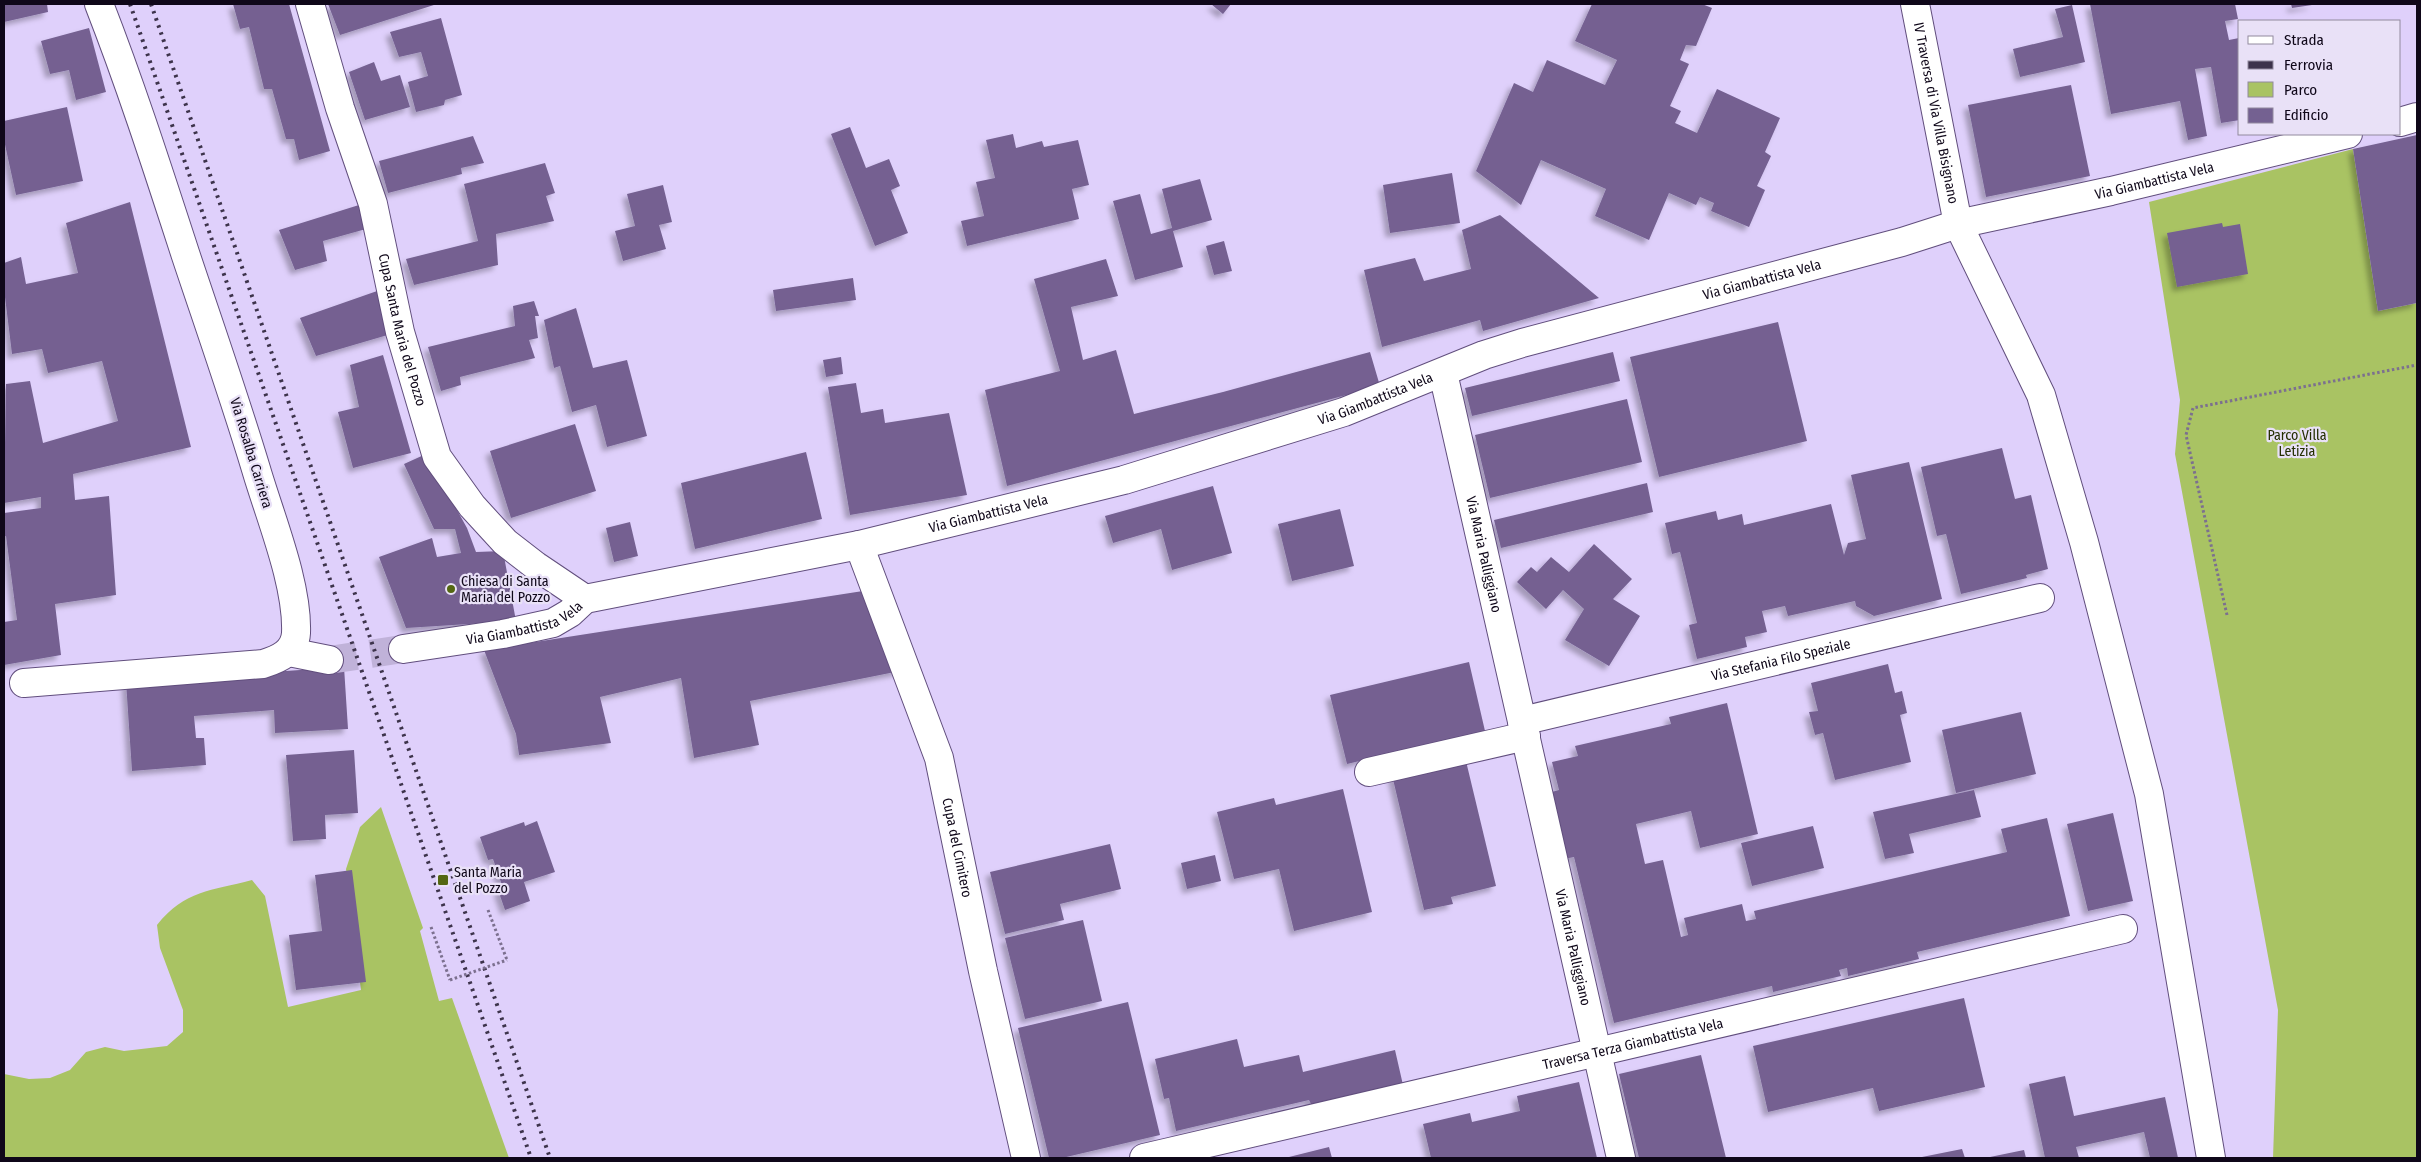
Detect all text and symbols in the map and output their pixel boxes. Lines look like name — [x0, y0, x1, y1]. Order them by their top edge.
legend — [2238, 20, 2401, 135]
street label: IV Traversa di Via Villa Bisignano — [1910, 21, 1962, 205]
text: Strada — [2284, 31, 2324, 49]
text: Ferrovia — [2284, 56, 2333, 74]
text: Parco — [2284, 81, 2317, 99]
text: Edificio — [2284, 106, 2329, 124]
street label: Via Giambattista Vela — [2093, 158, 2216, 203]
street label: Cupa Santa Maria del Pozzo — [375, 252, 430, 408]
street label: Via Giambattista Vela — [1701, 255, 1823, 303]
street label: Via Giambattista Vela — [1316, 368, 1435, 428]
street label: Via Rosalba Carriera — [226, 396, 276, 510]
park label: Parco Villa Letizia — [2267, 427, 2327, 460]
street label: Via Giambattista Vela — [927, 490, 1050, 536]
street label: Via Maria Palliggiano — [1463, 495, 1506, 614]
place label: Chiesa di Santa Maria del Pozzo — [461, 573, 550, 606]
marker: Chiesa di Santa Maria del Pozzo — [445, 583, 457, 595]
street label: Via Giambattista Vela — [465, 597, 586, 648]
street label: Via Stefania Filo Speziale — [1710, 635, 1852, 684]
street label: Cupa del Cimitero — [939, 796, 976, 899]
place label: Santa Maria del Pozzo — [454, 864, 522, 897]
marker: Santa Maria del Pozzo — [436, 873, 450, 887]
street label: Via Maria Palliggiano — [1552, 888, 1595, 1007]
street label: Traversa Terza Giambattista Vela — [1541, 1014, 1725, 1073]

